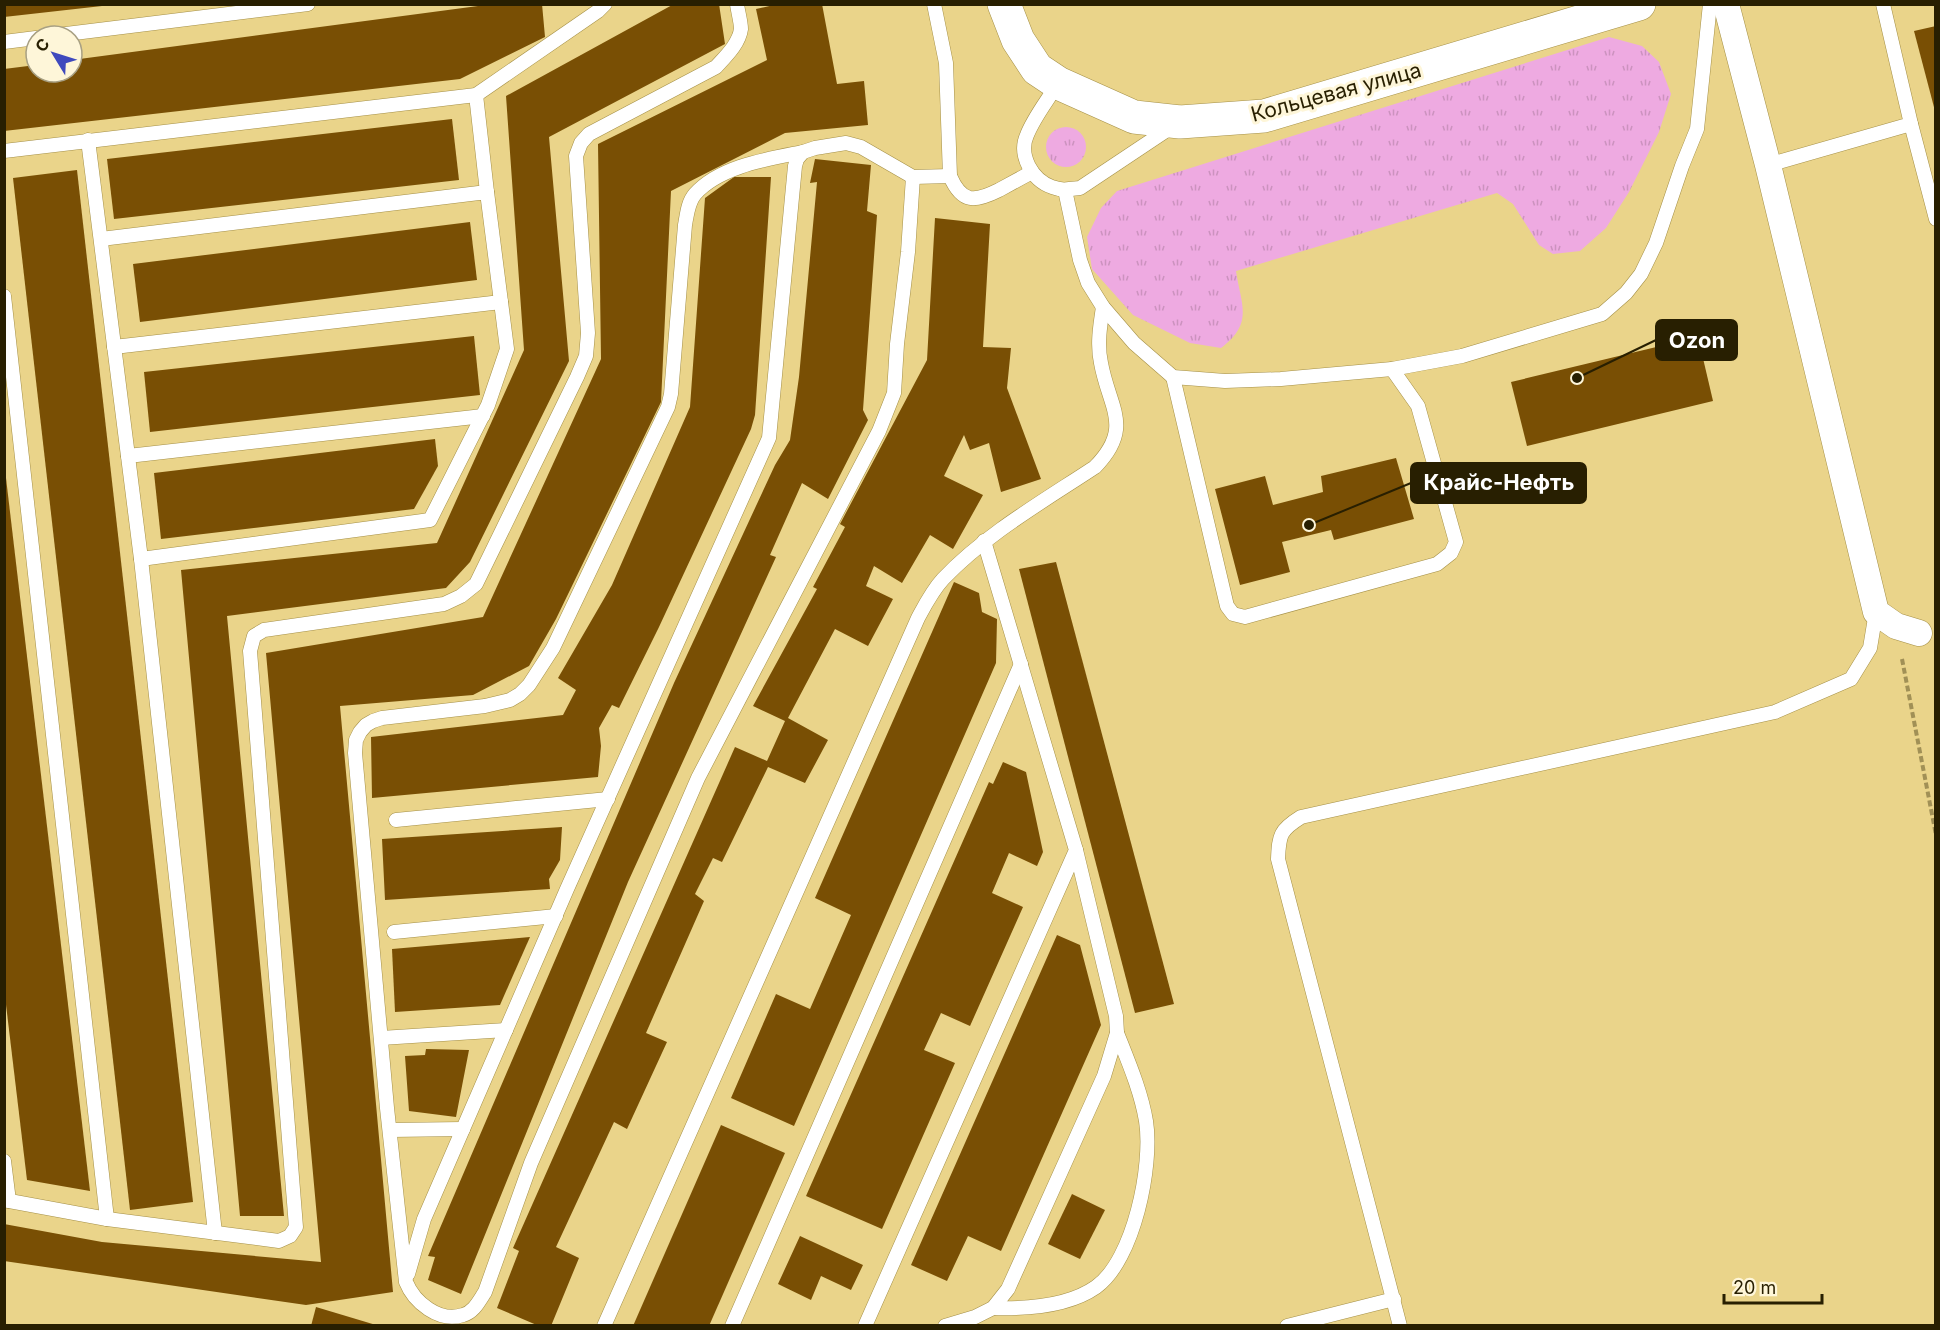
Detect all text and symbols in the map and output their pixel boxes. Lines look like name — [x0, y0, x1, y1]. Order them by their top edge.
north arrow — [24, 24, 84, 84]
text: С — [31, 34, 54, 56]
street label: Кольцевая улица — [1248, 57, 1424, 127]
callout: Ozon — [1656, 320, 1737, 360]
text: Ozon — [1669, 327, 1725, 353]
callout: Крайс-Нефть — [1411, 463, 1586, 503]
text: Крайс-Нефть — [1424, 469, 1574, 495]
scale bar — [1724, 1267, 1822, 1305]
text: 20 m — [1733, 1277, 1776, 1298]

